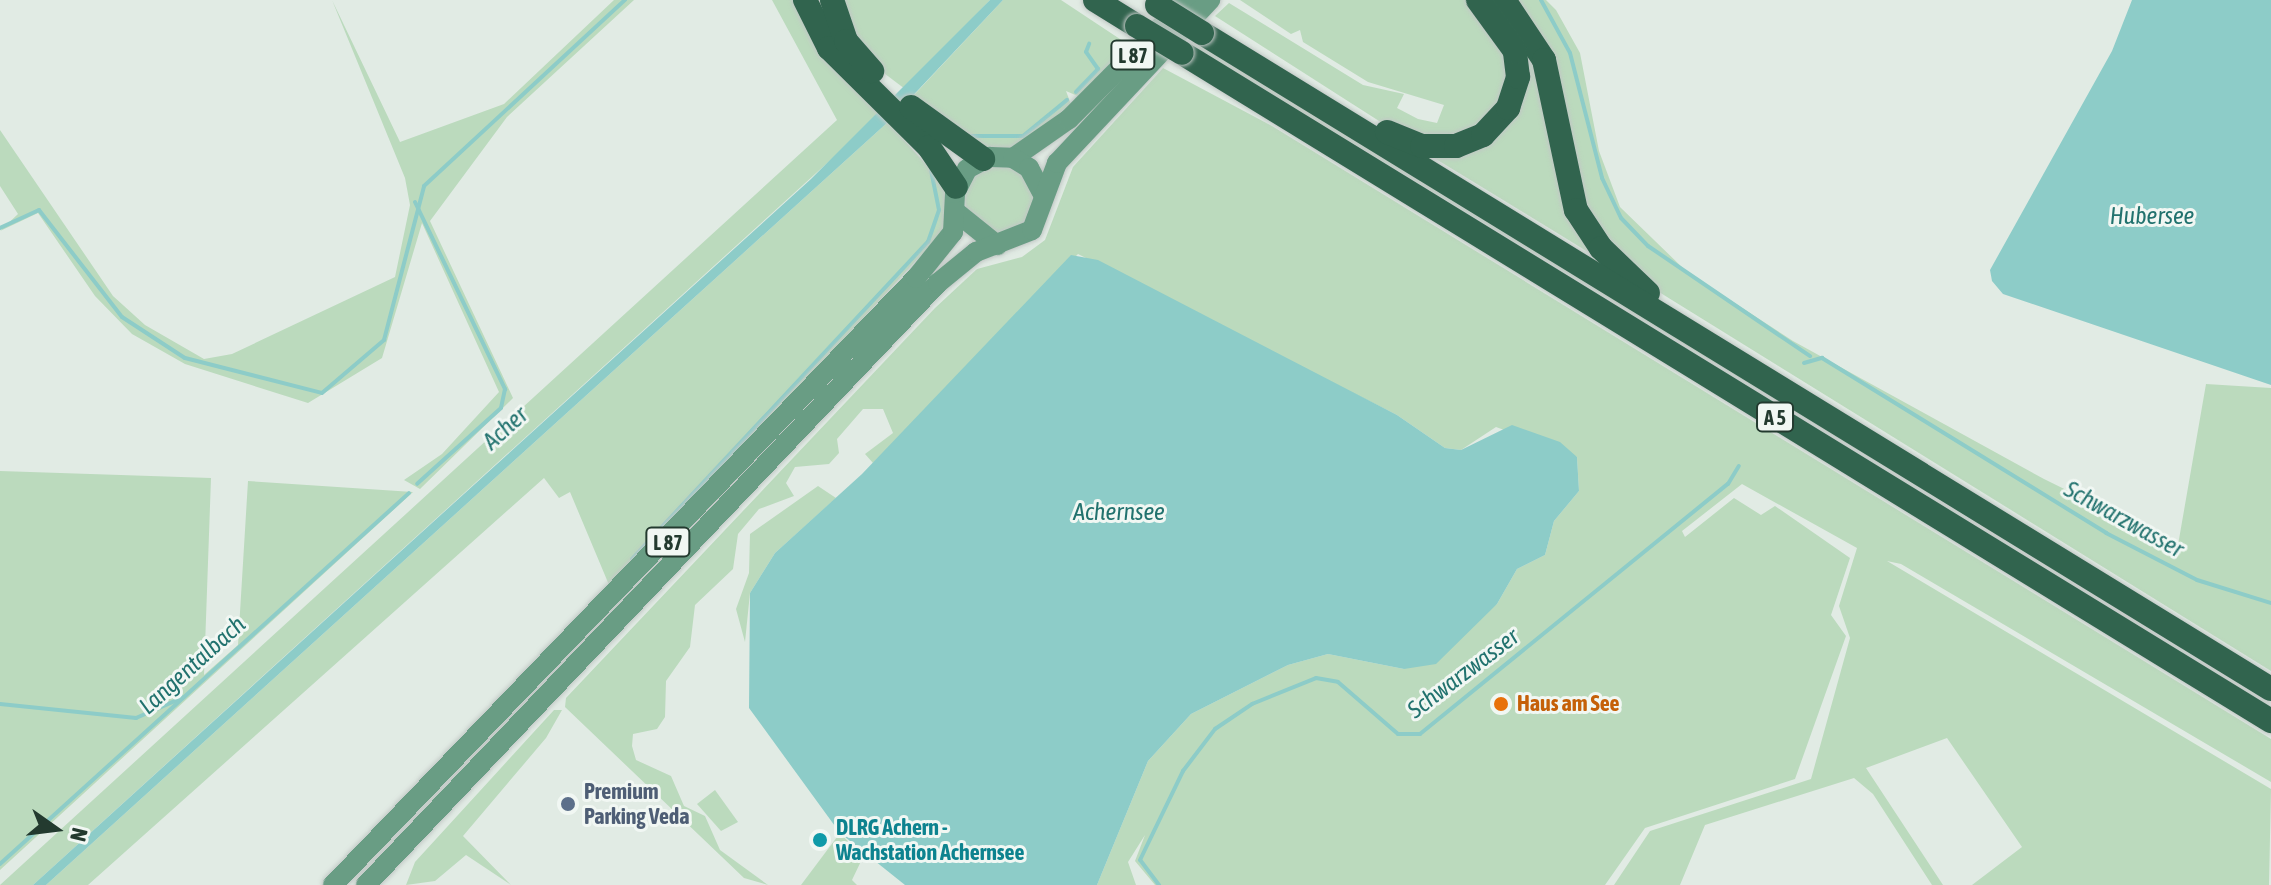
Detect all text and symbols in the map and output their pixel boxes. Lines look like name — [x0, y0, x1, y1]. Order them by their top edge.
road number: L 87 — [1109, 39, 1157, 71]
water label: Hubersee — [2110, 202, 2194, 230]
water label: Acher — [477, 400, 533, 456]
road number: A 5 — [1755, 401, 1795, 433]
water label: Schwarzwasser — [2059, 474, 2189, 564]
water label: Achernsee — [1073, 498, 1165, 526]
road number: L 87 — [644, 526, 692, 558]
water label: Langentalbach — [133, 610, 251, 720]
water label: Schwarzwasser — [1402, 622, 1524, 724]
place label: Haus am See — [1517, 691, 1620, 717]
marker: Haus am See — [1492, 695, 1510, 713]
place label: Premium Parking Veda — [584, 778, 689, 830]
north arrow — [16, 789, 96, 869]
marker: Premium Parking Veda — [559, 795, 577, 813]
place label: DLRG Achern - Wachstation Achernsee — [836, 814, 1024, 866]
text: N — [65, 825, 93, 844]
marker: DLRG Achern - Wachstation Achernsee — [811, 831, 829, 849]

